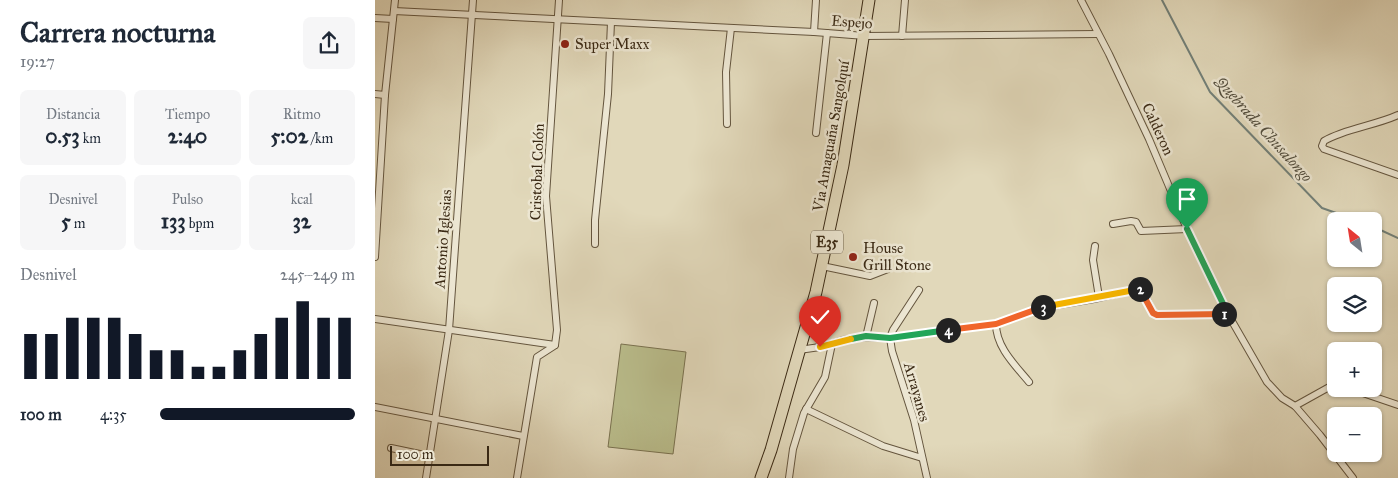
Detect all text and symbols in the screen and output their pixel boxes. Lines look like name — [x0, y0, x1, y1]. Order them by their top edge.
street label: Espejo — [831, 12, 874, 32]
text: Carrera nocturna — [20, 15, 215, 50]
button: share — [303, 17, 355, 69]
place label: Super Maxx — [575, 35, 650, 53]
marker: Super Maxx — [559, 38, 571, 50]
text: 19:27 — [20, 52, 55, 71]
street label: Via Amaguaña Sangolquí — [809, 58, 854, 214]
water label: Quebrada Chusalongo — [1211, 72, 1316, 186]
street label: Calderon — [1138, 100, 1178, 158]
text: Distancia — [46, 106, 100, 123]
text: Tiempo — [165, 106, 210, 123]
text: Ritmo — [283, 106, 321, 123]
text: 0.53 — [45, 123, 80, 149]
text: 2:40 — [168, 123, 207, 149]
text: 5:02 — [270, 123, 308, 149]
street label: Cristobal Colón — [526, 123, 548, 221]
text: km — [80, 130, 101, 147]
text: /km — [308, 130, 333, 147]
pin — [1166, 178, 1208, 229]
icon: arrive — [1173, 185, 1201, 213]
street label: Antonio Iglesias — [430, 189, 455, 290]
text: Desnivel — [48, 191, 98, 208]
text: Pulso — [172, 191, 203, 208]
text: kcal — [291, 191, 313, 208]
text: 5 — [61, 208, 71, 234]
text: 133 — [161, 208, 186, 234]
text: 32 — [292, 208, 311, 234]
north arrow — [1327, 212, 1383, 268]
map controls — [1327, 212, 1382, 462]
text: m — [71, 215, 85, 232]
text: bpm — [186, 215, 214, 232]
road number: E35 — [811, 230, 843, 253]
place label: House Grill Stone — [863, 239, 931, 274]
marker: House Grill Stone — [847, 251, 859, 263]
text: Desnivel — [20, 265, 76, 284]
text: 245–249 m — [280, 265, 355, 284]
pin: 2 — [1127, 276, 1153, 302]
button: layers — [1327, 277, 1382, 332]
text: 2 — [1137, 281, 1144, 298]
pin: 3 — [1031, 294, 1055, 320]
pin — [799, 296, 841, 347]
text: 3 — [1041, 299, 1046, 316]
pin: 1 — [1211, 302, 1237, 326]
icon: check — [806, 303, 834, 331]
text: 1 — [1222, 306, 1227, 323]
pin: 4 — [935, 318, 961, 342]
text: 4 — [945, 322, 952, 339]
button: + — [1327, 342, 1382, 397]
street label: Arrayanes — [900, 359, 934, 424]
text: 100 m — [20, 405, 62, 424]
text: 4:35 — [100, 405, 127, 424]
button: − — [1327, 407, 1382, 462]
scale bar — [390, 443, 489, 466]
text: 100 m — [397, 446, 434, 463]

